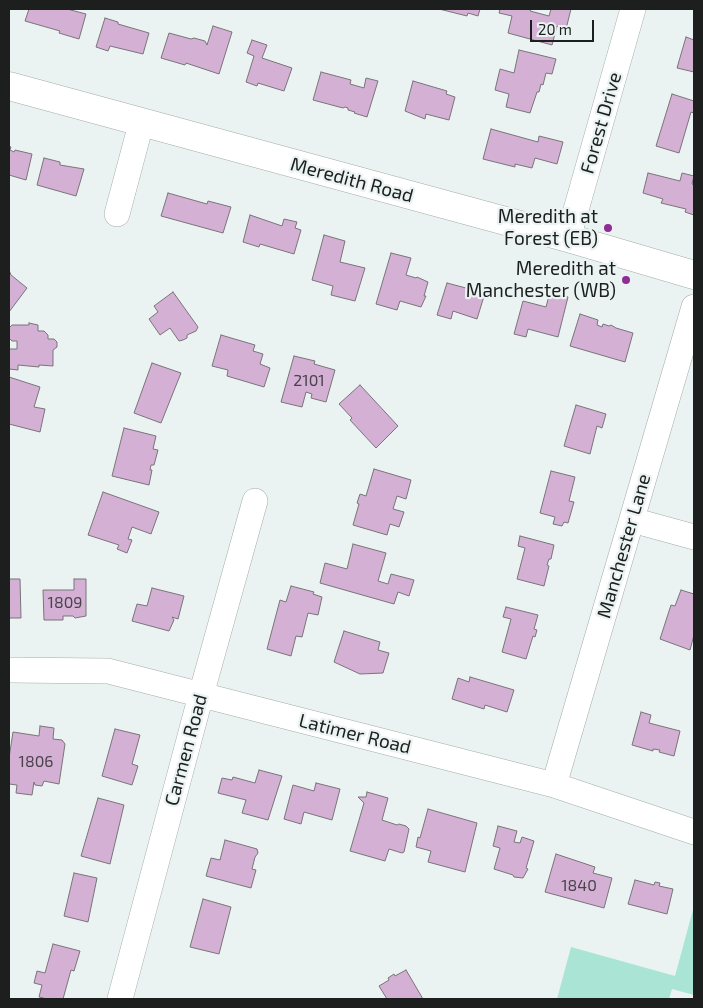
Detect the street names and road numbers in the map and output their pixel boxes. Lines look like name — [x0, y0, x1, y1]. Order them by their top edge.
street label: Forest Drive — [576, 70, 626, 176]
street label: Meredith Road — [288, 153, 416, 207]
street label: Manchester Lane — [592, 471, 656, 621]
street label: Carmen Road — [160, 692, 212, 808]
street label: Latimer Road — [297, 709, 413, 759]

